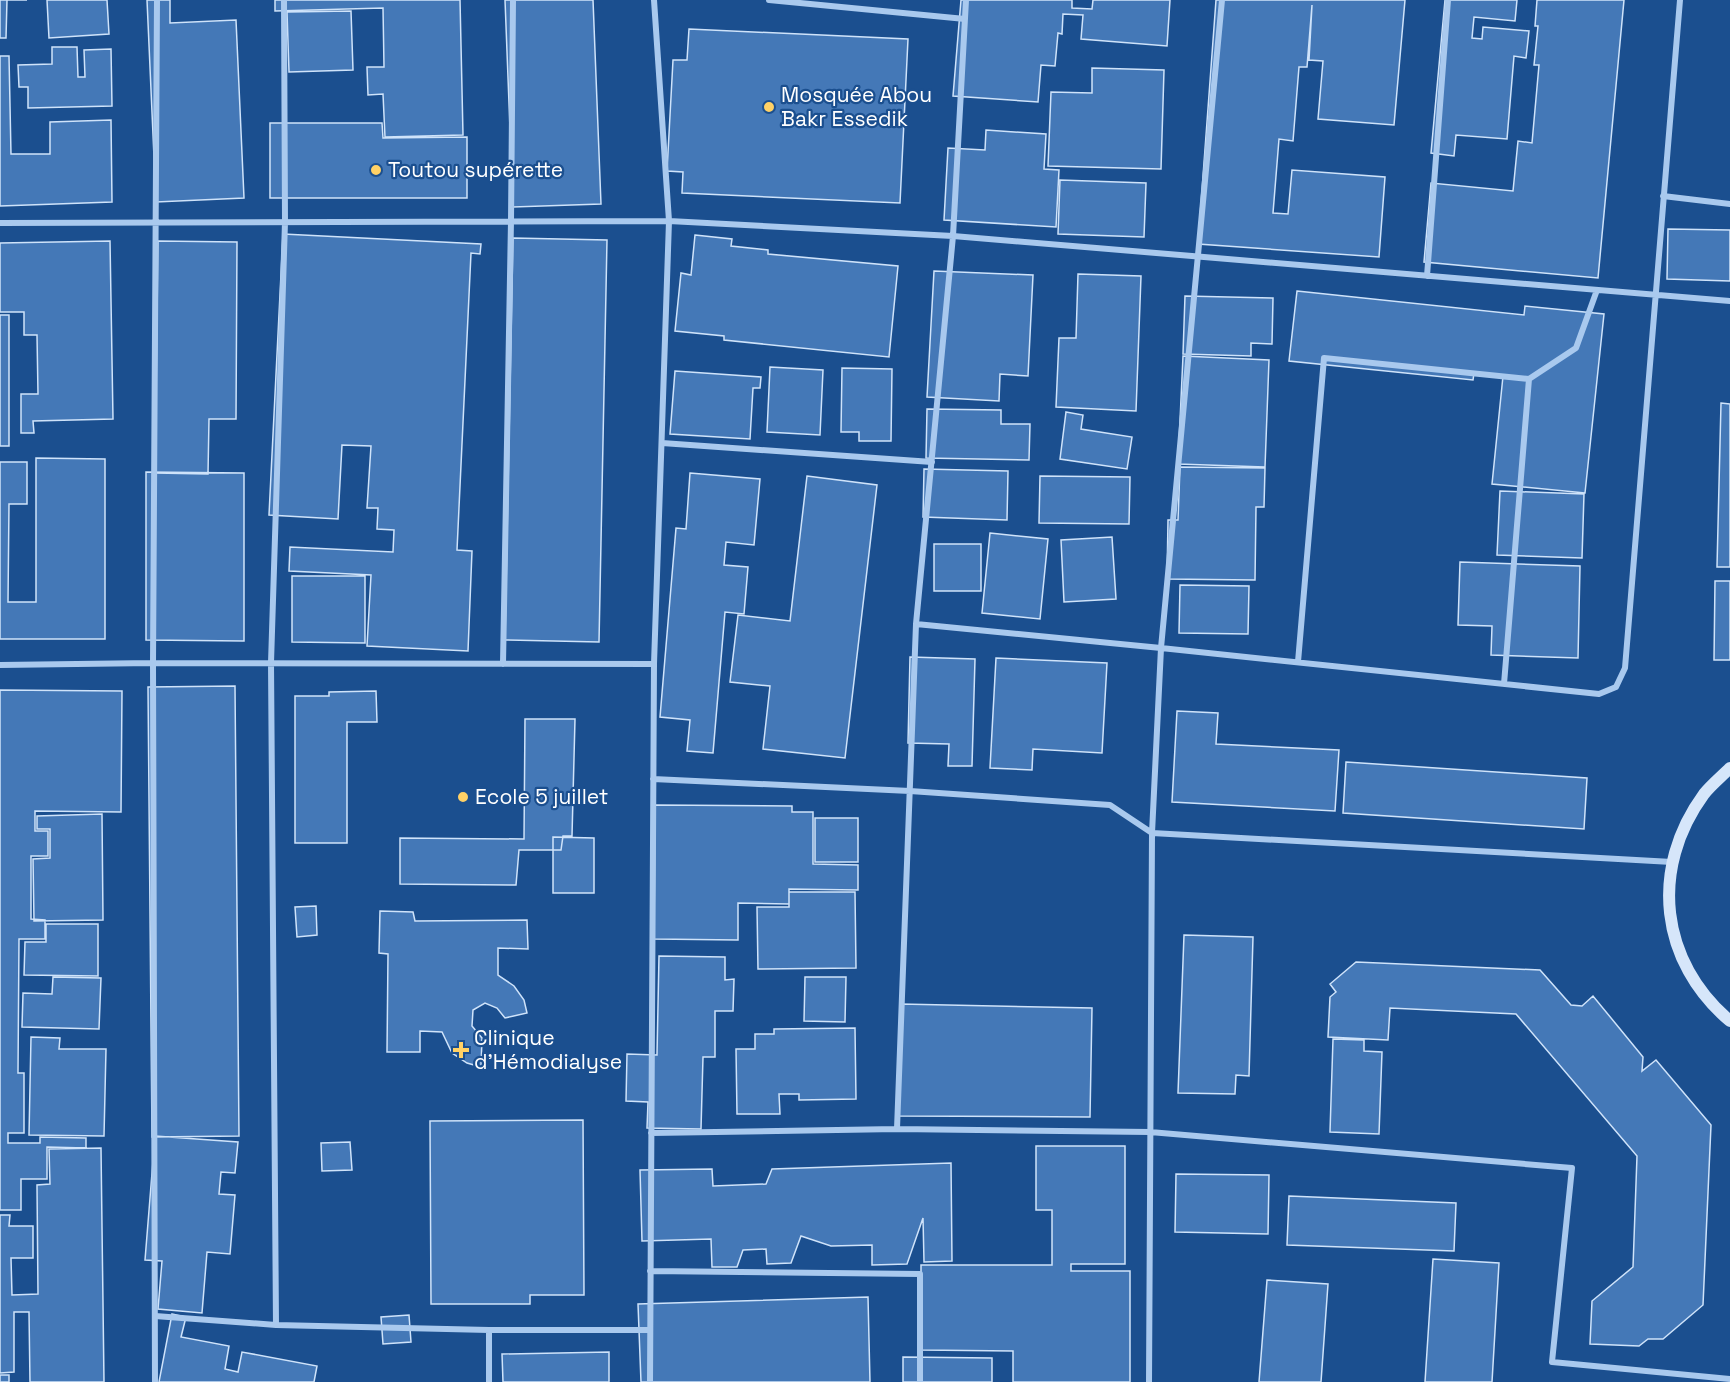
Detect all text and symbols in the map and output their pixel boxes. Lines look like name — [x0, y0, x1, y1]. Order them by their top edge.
place label: Mosquée Abou Bakr Essedik — [781, 81, 932, 132]
marker: Mosquée Abou Bakr Essedik — [762, 100, 776, 114]
place label: Toutou supérette — [388, 156, 563, 183]
marker: Toutou supérette — [369, 163, 383, 177]
place label: Ecole 5 juillet — [475, 783, 608, 810]
marker: Ecole 5 juillet — [456, 790, 470, 804]
place label: Clinique d'Hémodialyse — [474, 1024, 622, 1075]
marker: Clinique d'Hémodialyse — [452, 1041, 470, 1059]

